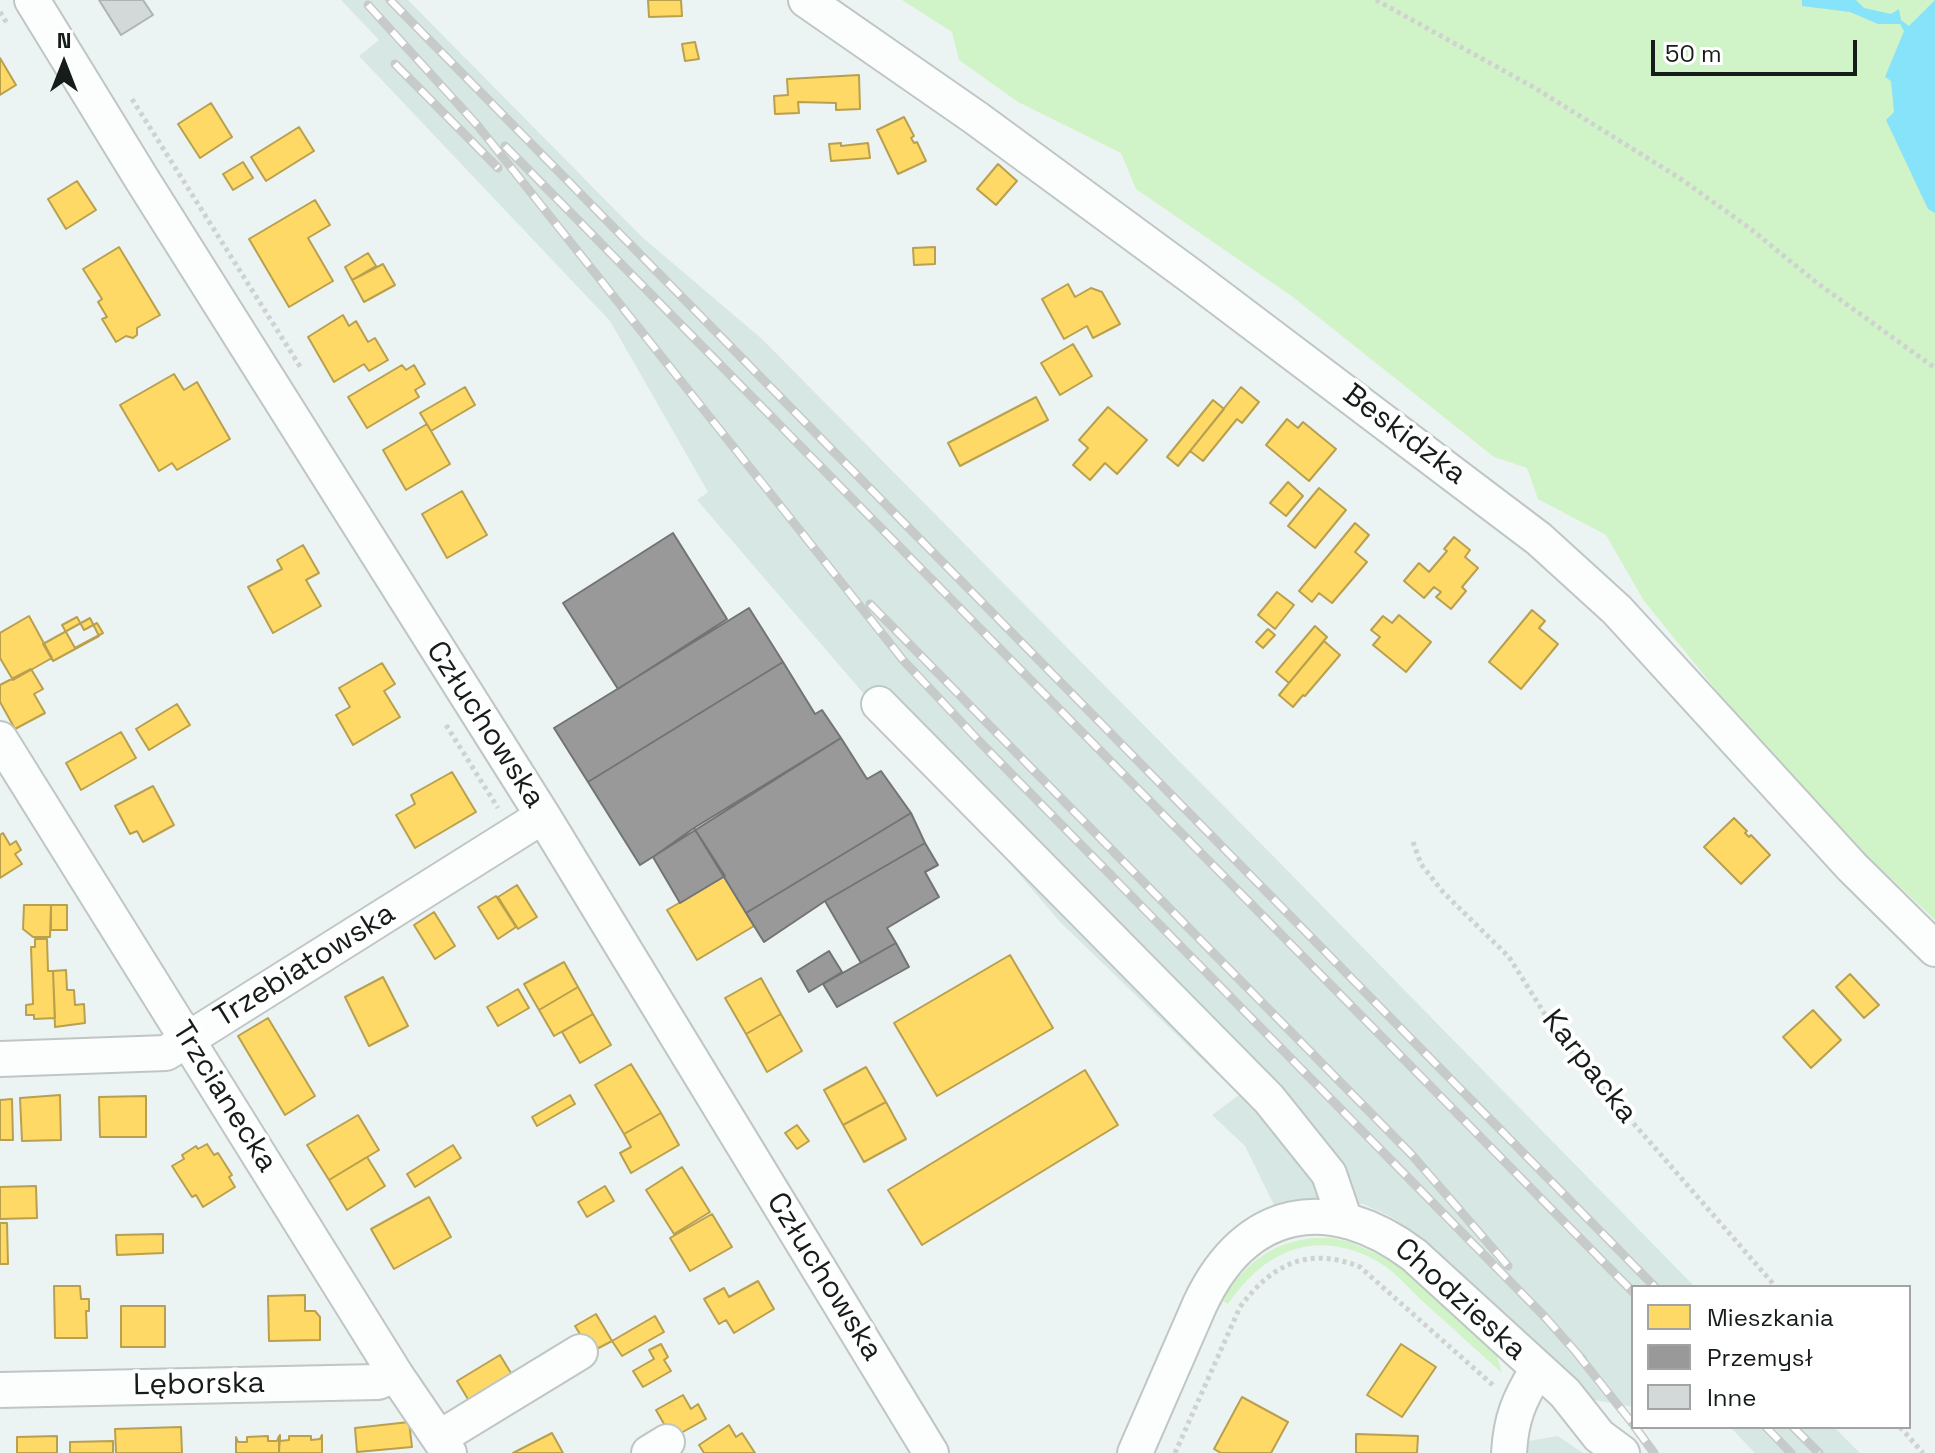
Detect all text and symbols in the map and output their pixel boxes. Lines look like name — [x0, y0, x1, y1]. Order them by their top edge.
north arrow — [24, 24, 104, 104]
scale bar — [1655, 24, 1861, 74]
text: N — [57, 26, 71, 54]
text: 50 m — [1665, 38, 1722, 69]
street label: Beskidzka — [1335, 377, 1473, 493]
street label: Człuchowska — [418, 635, 552, 815]
street label: Trzebiatowska — [208, 896, 402, 1036]
street label: Karpacka — [1534, 1003, 1644, 1131]
street label: Trzcianecka — [163, 1015, 285, 1179]
street label: Człuchowska — [758, 1186, 890, 1368]
street label: Chodzieska — [1387, 1231, 1533, 1369]
legend — [1631, 1285, 1911, 1429]
text: Mieszkania — [1707, 1302, 1834, 1333]
text: Przemysł — [1707, 1342, 1813, 1373]
street label: Lęborska — [133, 1366, 265, 1404]
text: Inne — [1707, 1382, 1757, 1413]

